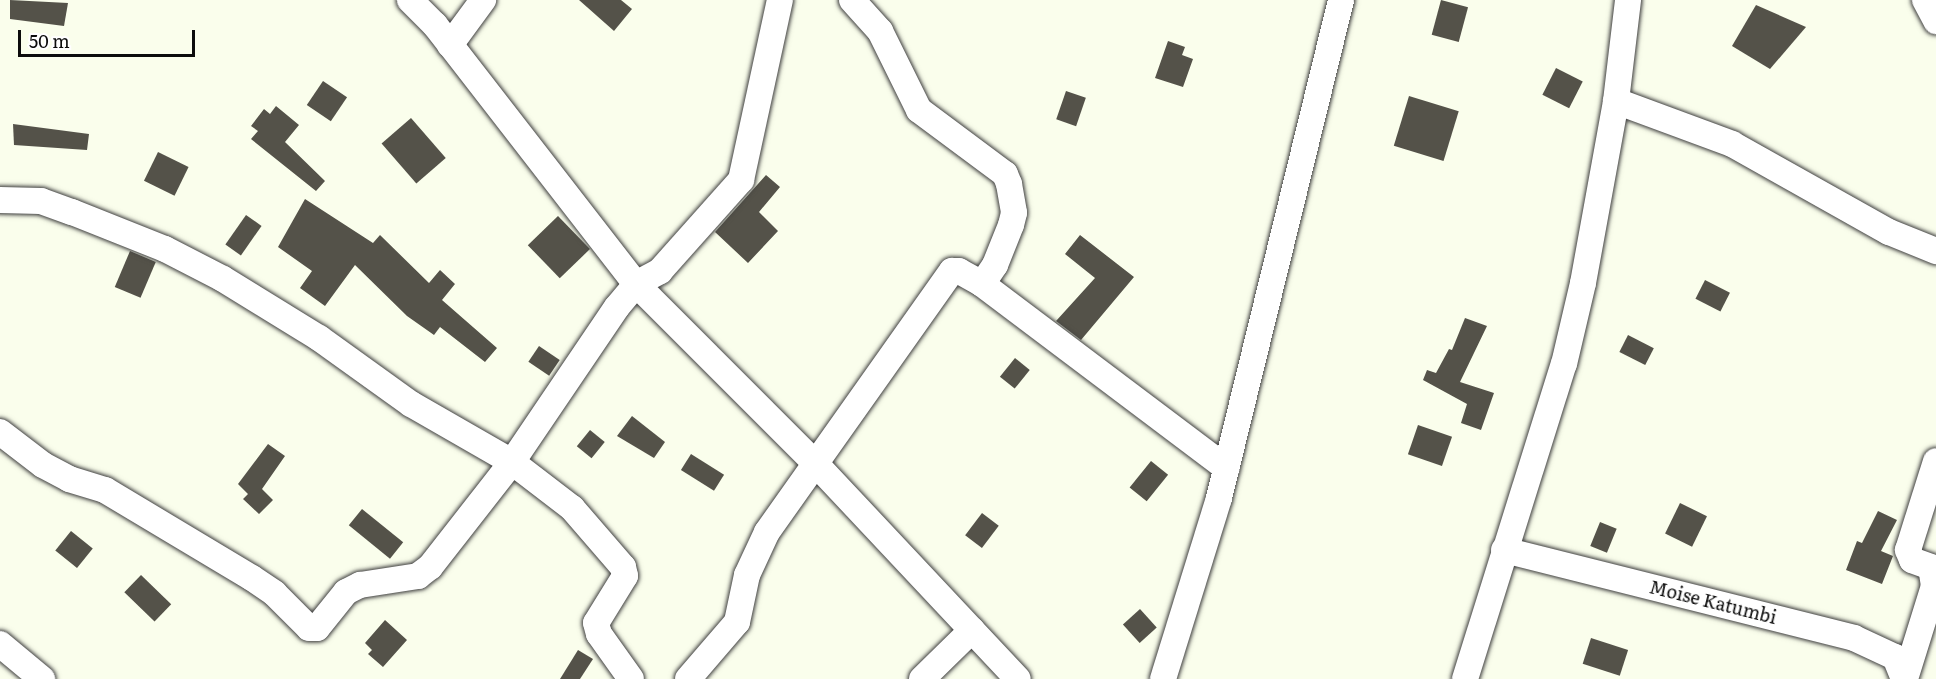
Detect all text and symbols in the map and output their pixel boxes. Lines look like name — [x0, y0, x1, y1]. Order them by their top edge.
scale bar — [21, 18, 198, 56]
text: 50 m — [29, 27, 70, 54]
street label: Moise Katumbi — [1647, 576, 1779, 628]

